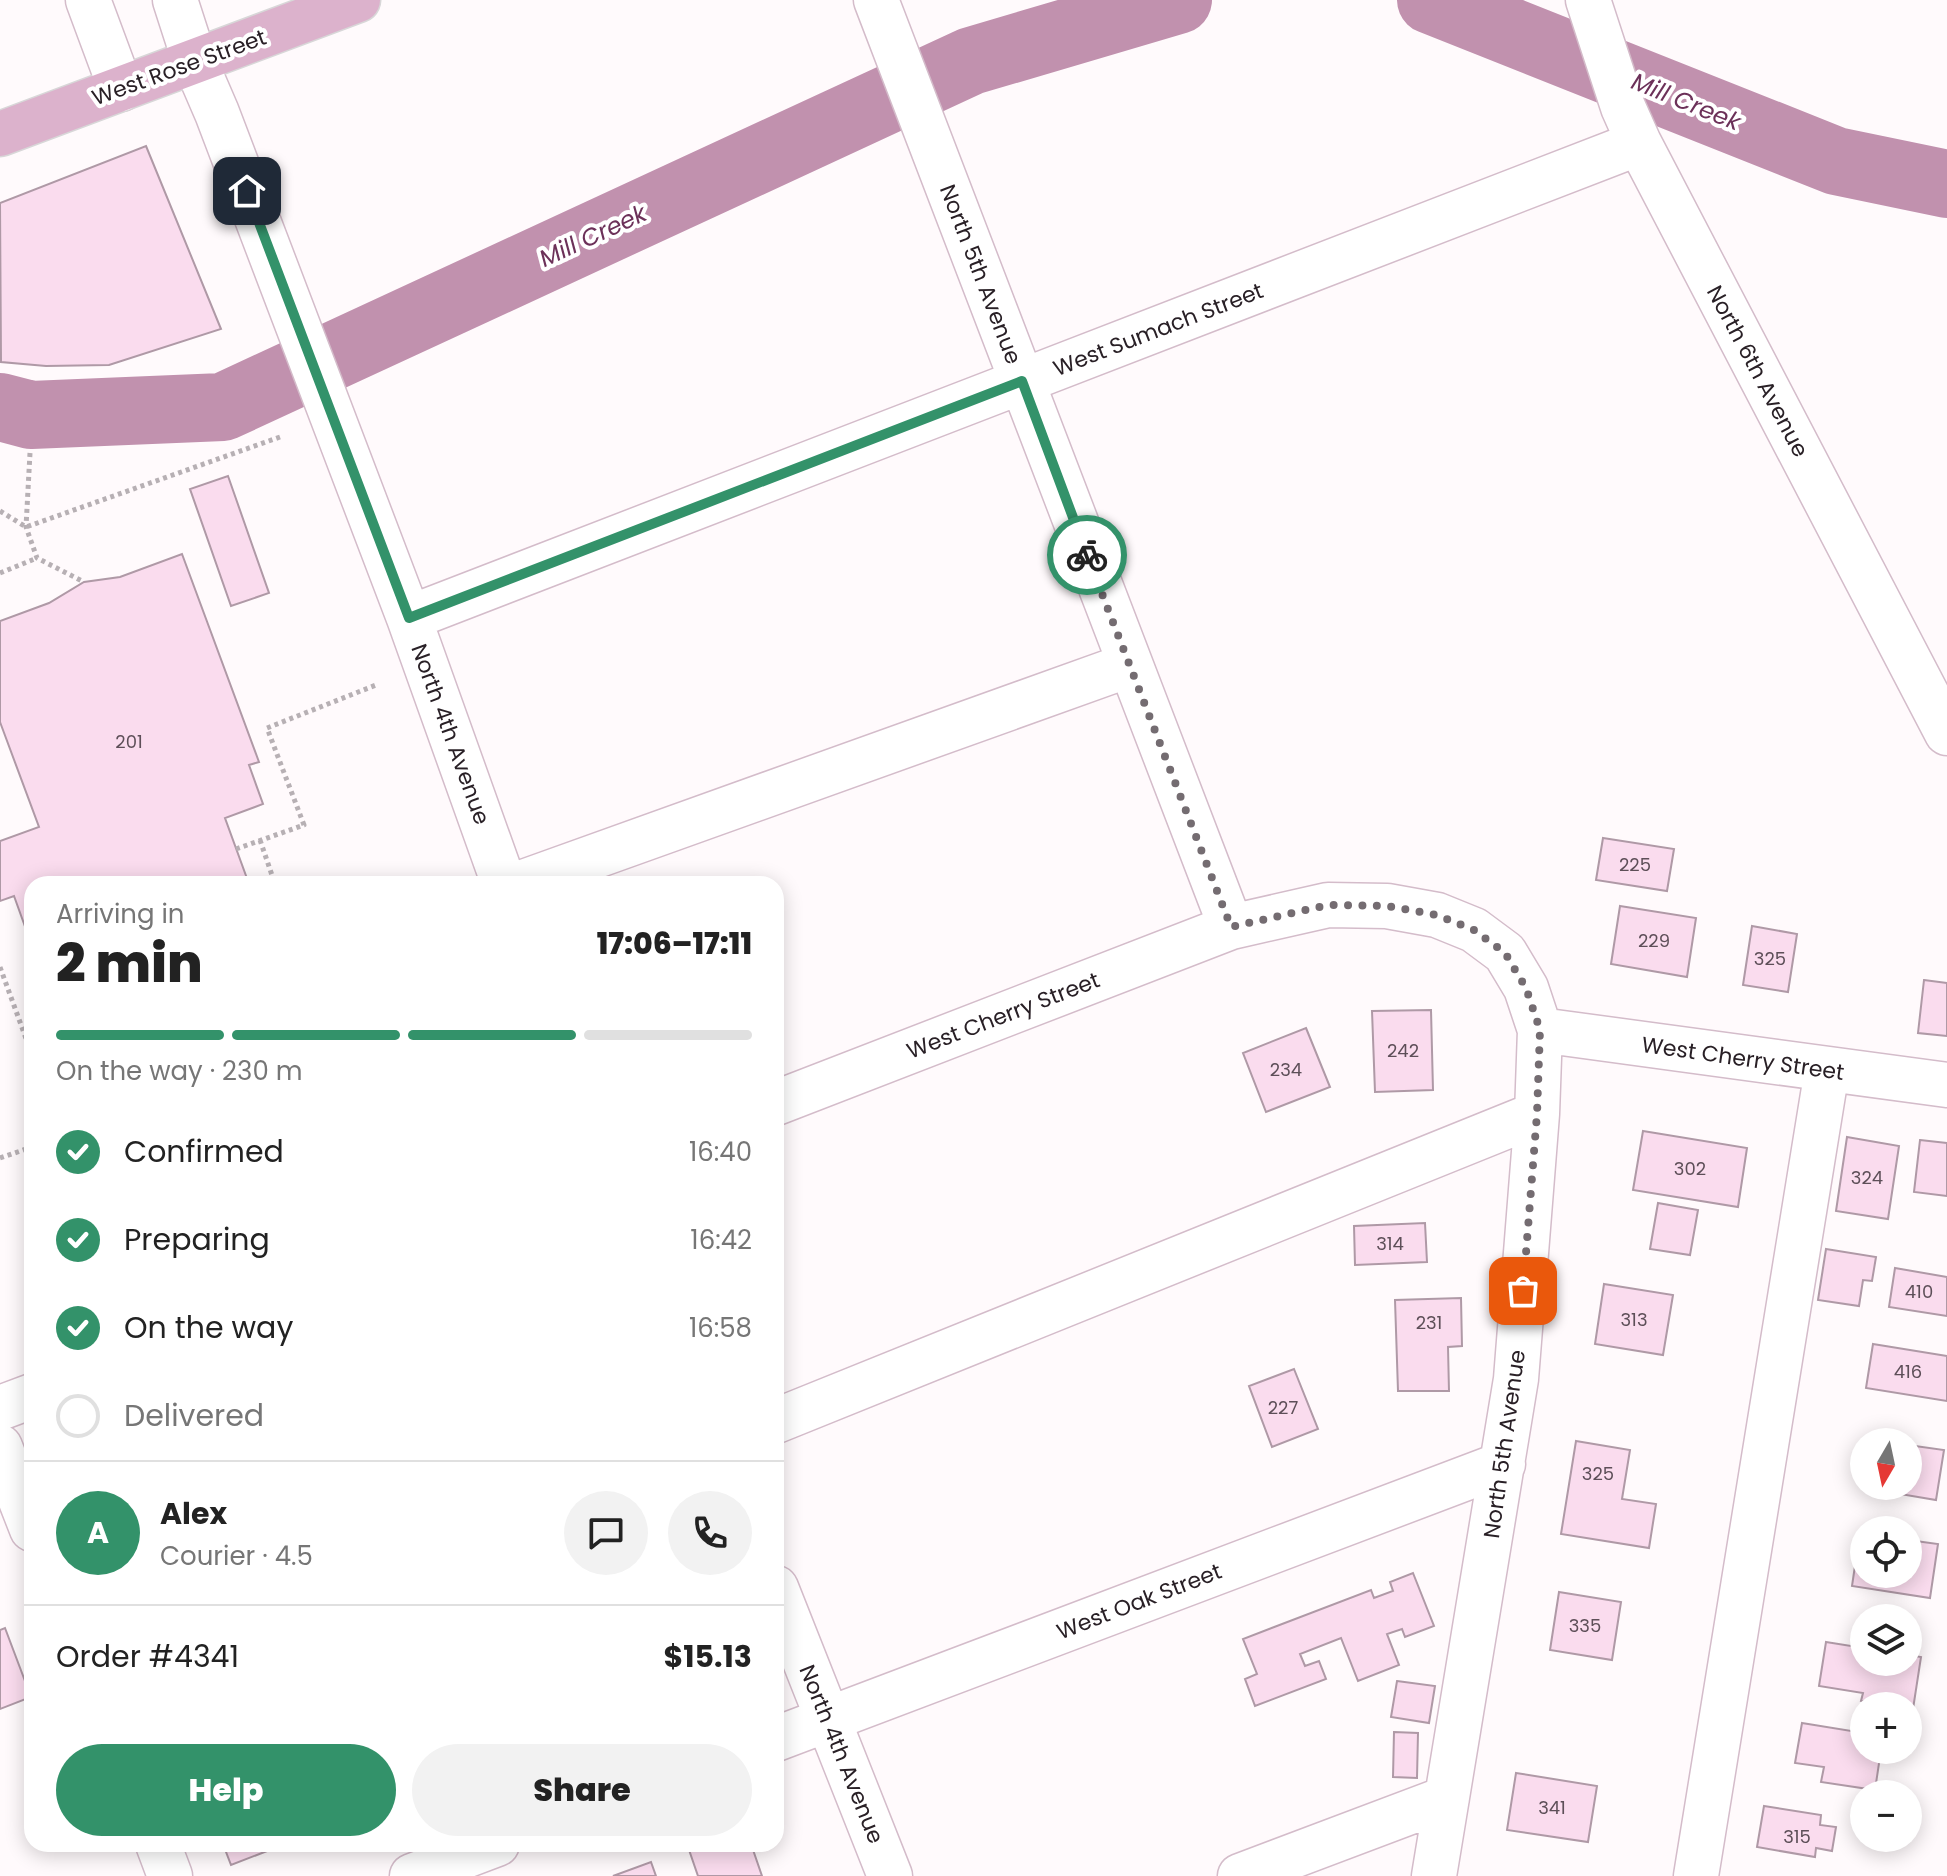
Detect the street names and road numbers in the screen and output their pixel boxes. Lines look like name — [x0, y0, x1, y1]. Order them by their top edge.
street label: West Rose Street — [88, 22, 271, 113]
street label: North 5th Avenue — [932, 180, 1029, 368]
street label: West Sumach Street — [1049, 275, 1268, 384]
street label: North 6th Avenue — [1699, 280, 1816, 463]
street label: North 4th Avenue — [403, 640, 498, 829]
street label: West Cherry Street — [902, 964, 1104, 1067]
street label: West Cherry Street — [1640, 1029, 1846, 1088]
street label: North 5th Avenue — [1476, 1348, 1533, 1540]
street label: West Oak Street — [1052, 1556, 1226, 1647]
street label: North 4th Avenue — [792, 1660, 892, 1848]

